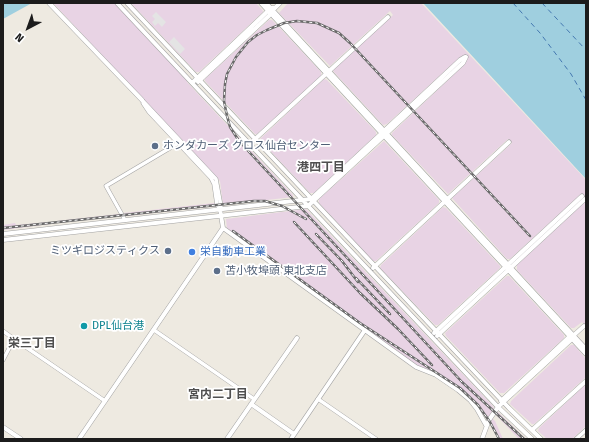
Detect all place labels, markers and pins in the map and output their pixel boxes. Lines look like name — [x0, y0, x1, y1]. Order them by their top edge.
place label: ホンダカーズ グロス仙台センター — [163, 139, 331, 153]
marker: ホンダカーズ グロス仙台センター — [150, 141, 160, 151]
place label: ミツギロジスティクス — [50, 244, 160, 258]
place label: 栄自動車工業 — [200, 245, 266, 259]
marker: ミツギロジスティクス — [163, 246, 173, 256]
marker: 栄自動車工業 — [187, 247, 197, 257]
place label: 苫小牧埠頭 東北支店 — [225, 264, 327, 278]
marker: 苫小牧埠頭 東北支店 — [212, 266, 222, 276]
place label: DPL仙台港 — [92, 319, 144, 333]
marker: DPL仙台港 — [79, 321, 89, 331]

